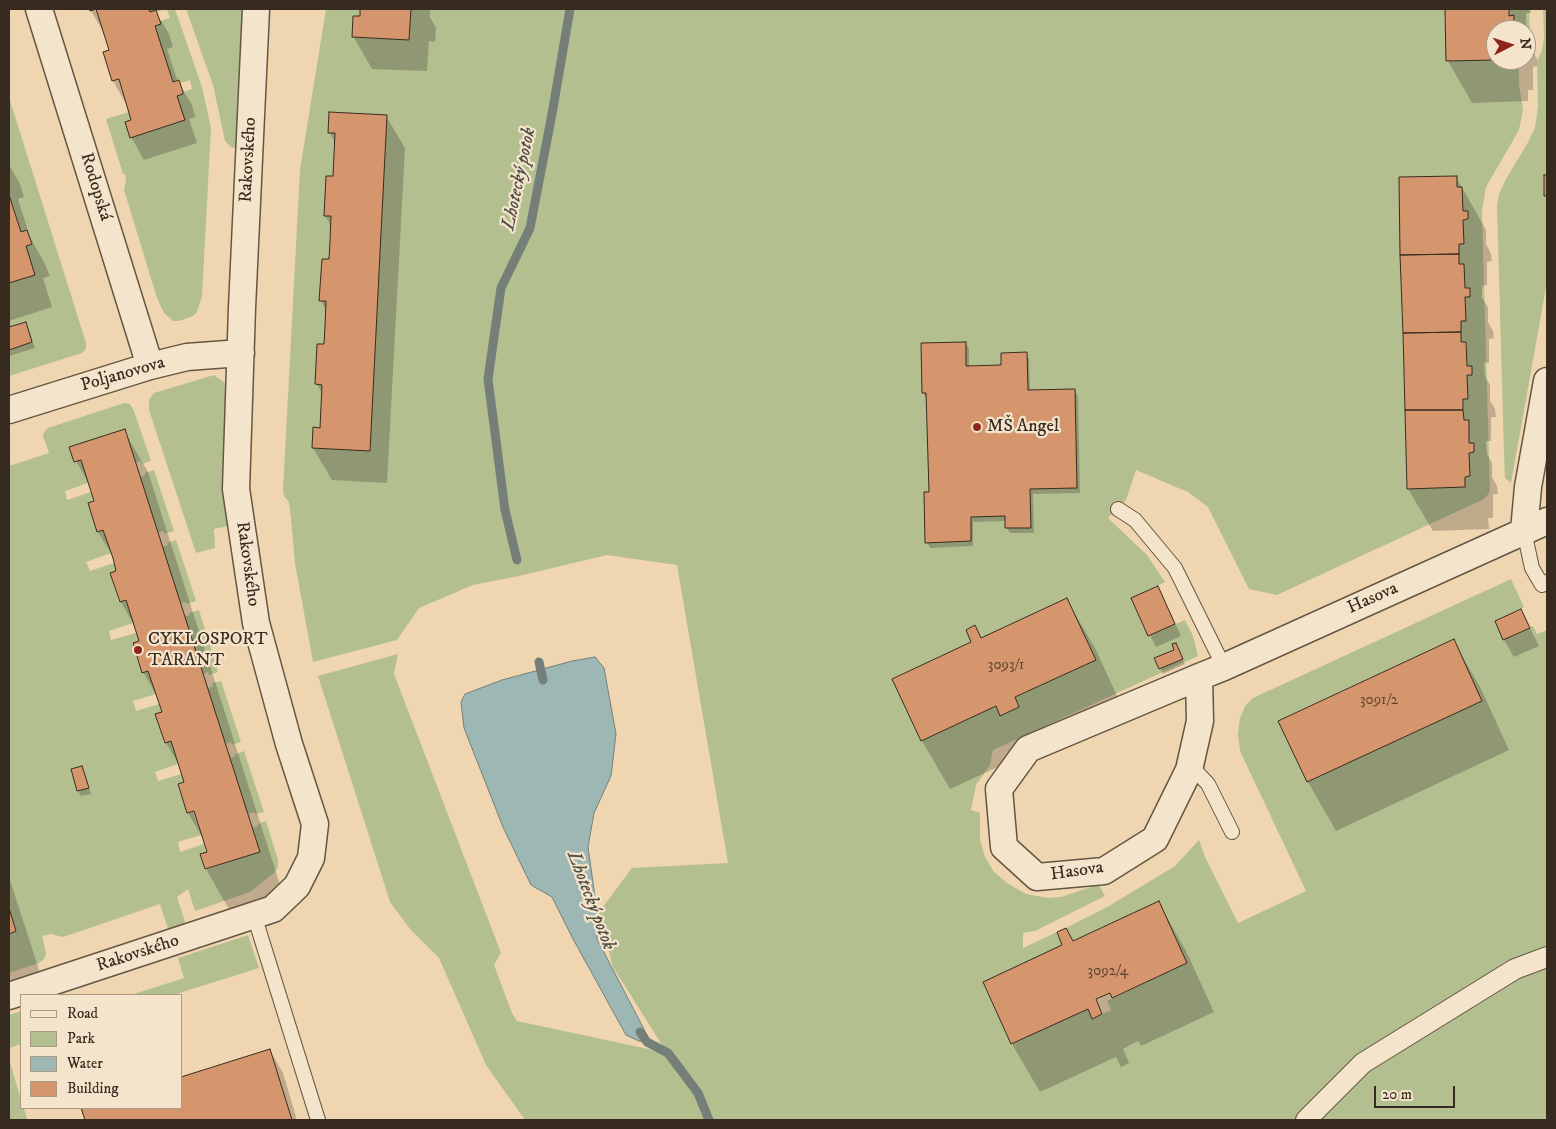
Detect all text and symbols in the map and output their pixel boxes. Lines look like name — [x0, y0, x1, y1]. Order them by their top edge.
north arrow — [1486, 20, 1536, 70]
text: N — [1515, 37, 1534, 50]
street label: Rakovského — [236, 117, 262, 203]
water label: Lhotecký potok — [498, 126, 542, 232]
street label: Rodopská — [74, 150, 116, 224]
street label: Poljanovova — [78, 353, 168, 397]
place label: MŠ Angel — [987, 416, 1059, 438]
marker: MŠ Angel — [971, 421, 983, 433]
street label: Rakovského — [230, 520, 264, 608]
street label: Hasova — [1344, 578, 1402, 620]
place label: CYKLOSPORT TARANT — [148, 629, 268, 672]
marker: CYKLOSPORT TARANT — [132, 644, 144, 656]
house number: 3093/1 — [988, 657, 1024, 675]
house number: 3091/2 — [1360, 692, 1398, 710]
water label: Lhotecký potok — [561, 848, 619, 954]
street label: Hasova — [1049, 858, 1105, 886]
street label: Rakovského — [94, 931, 182, 977]
house number: 3092/4 — [1088, 963, 1128, 981]
legend — [20, 994, 182, 1109]
text: Road — [67, 1004, 98, 1023]
text: Park — [67, 1029, 95, 1048]
text: Water — [67, 1054, 103, 1073]
scale bar — [1376, 1076, 1457, 1108]
text: Building — [67, 1079, 119, 1098]
text: 20 m — [1382, 1085, 1412, 1104]

